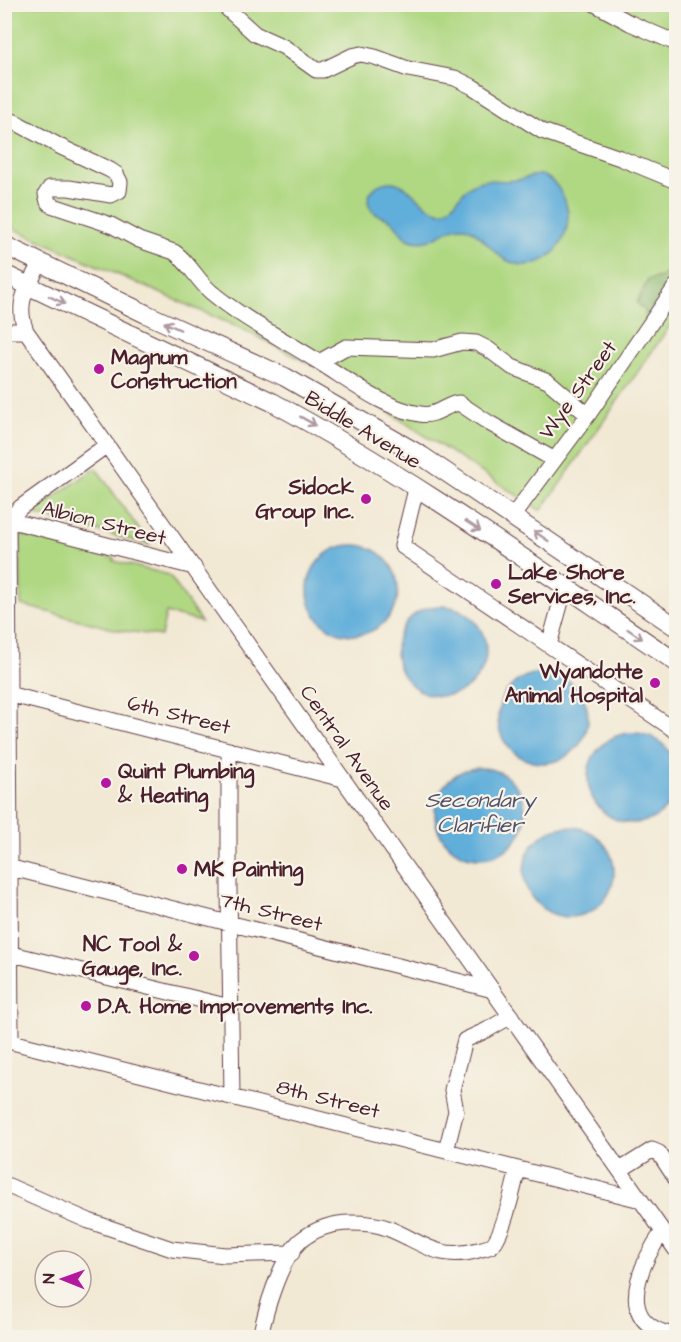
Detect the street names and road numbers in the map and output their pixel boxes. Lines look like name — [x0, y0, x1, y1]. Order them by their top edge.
street label: Wye Street — [532, 334, 626, 447]
street label: Biddle Avenue — [299, 384, 427, 476]
street label: Albion Street — [39, 494, 170, 553]
street label: Central Avenue — [293, 679, 401, 817]
street label: 6th Street — [124, 688, 234, 742]
street label: 7th Street — [217, 885, 326, 939]
street label: 8th Street — [273, 1072, 383, 1126]

